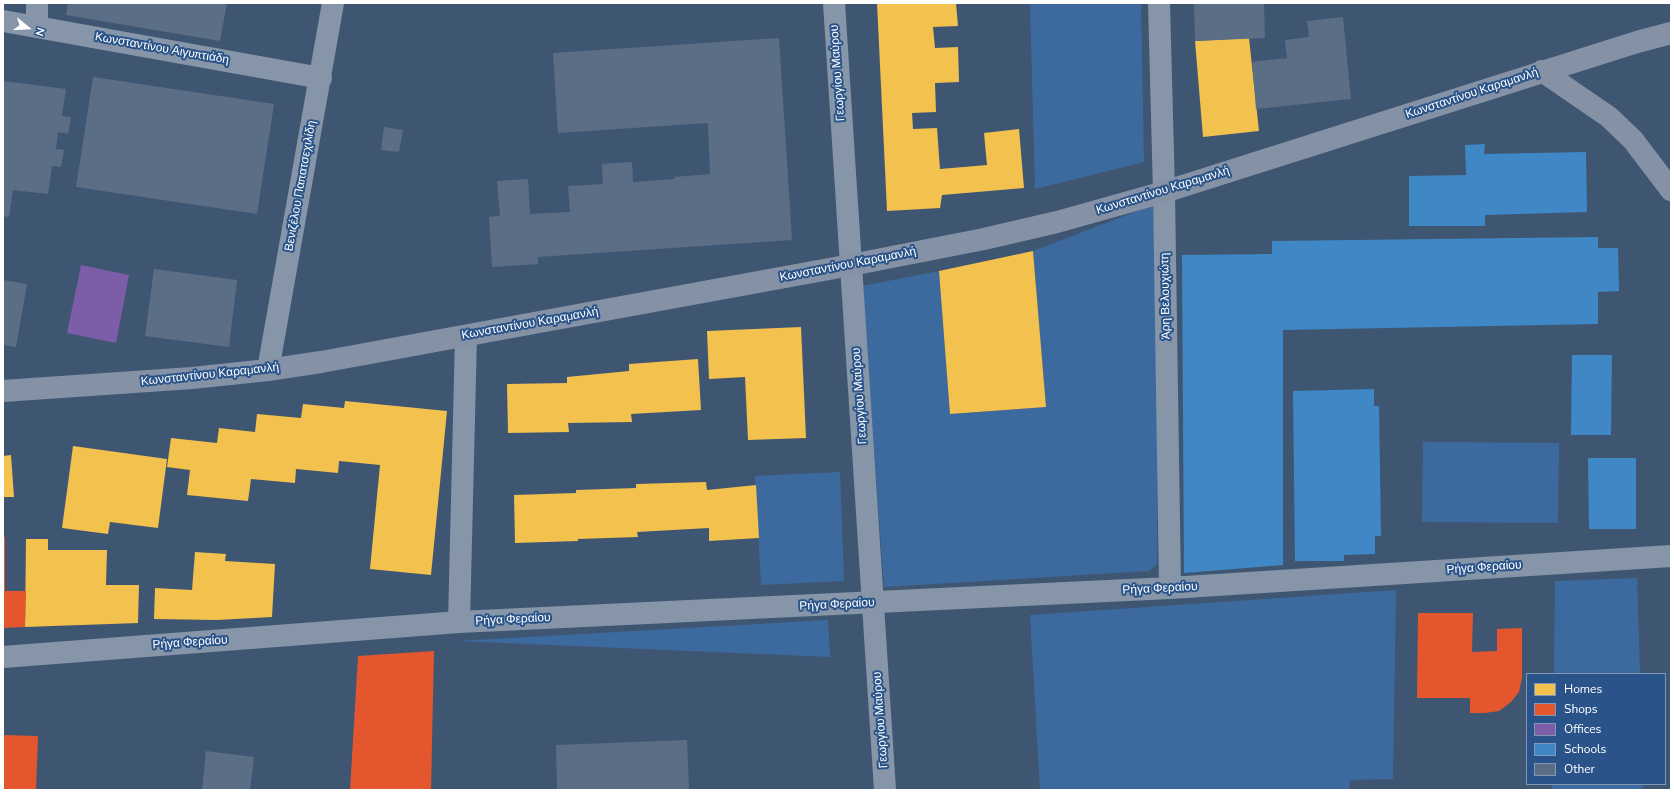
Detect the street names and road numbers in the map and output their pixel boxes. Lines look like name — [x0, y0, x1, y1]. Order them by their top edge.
street label: Γεωργίου Μαύρου — [827, 24, 849, 122]
street label: Κωνσταντίνου Αιγυπτιάδη — [94, 30, 230, 68]
street label: Κωνσταντίνου Καραμανλή — [1404, 66, 1540, 122]
street label: Βενιζέλου Παπατσεχιλίδη — [282, 119, 320, 253]
street label: Κωνσταντίνου Καραμανλή — [1095, 164, 1231, 218]
street label: Κωνσταντίνου Καραμανλή — [779, 245, 917, 285]
street label: Άρη Βελουχιώτη — [1158, 253, 1174, 339]
street label: Κωνσταντίνου Καραμανλή — [460, 305, 600, 343]
street label: Γεωργίου Μαύρου — [849, 347, 871, 445]
street label: Κωνσταντίνου Καραμανλή — [140, 361, 280, 389]
street label: Ρήγα Φεραίου — [1446, 558, 1522, 578]
street label: Ρήγα Φεραίου — [1122, 580, 1198, 598]
street label: Ρήγα Φεραίου — [799, 596, 875, 614]
street label: Ρήγα Φεραίου — [475, 611, 551, 629]
street label: Ρήγα Φεραίου — [152, 633, 228, 653]
street label: Γεωργίου Μαύρου — [870, 671, 892, 769]

